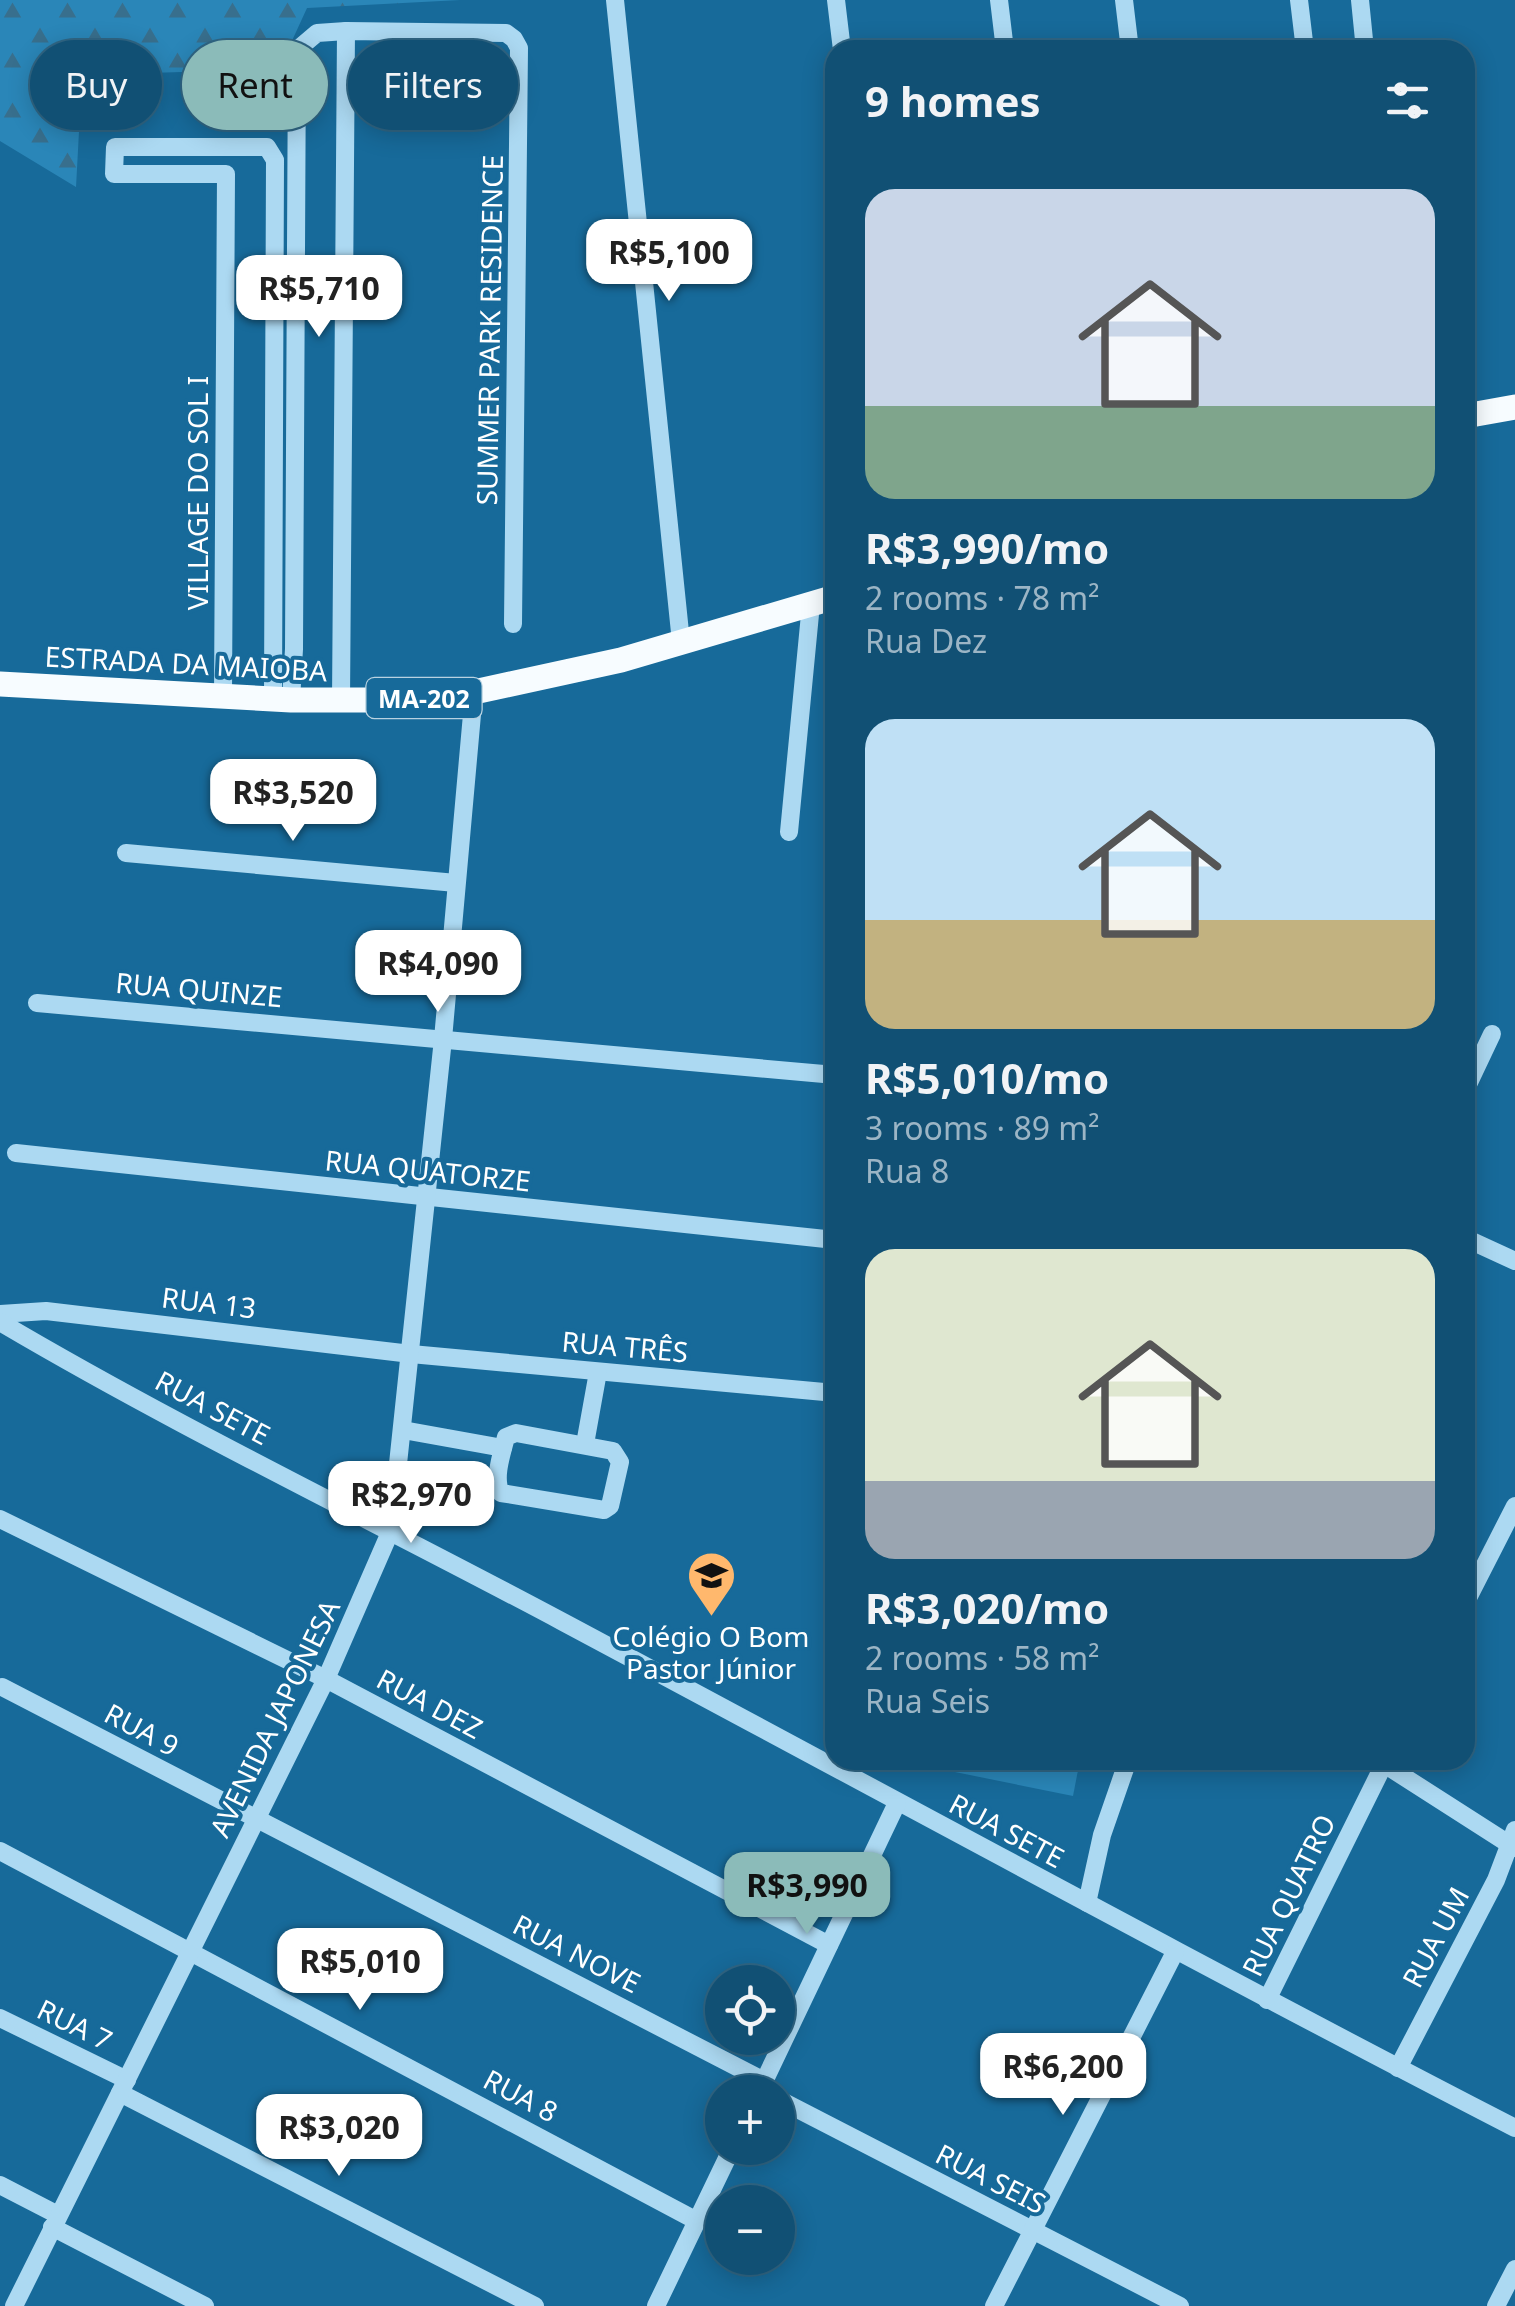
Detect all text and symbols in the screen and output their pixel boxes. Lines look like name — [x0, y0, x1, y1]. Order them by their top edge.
chip: Buy — [30, 40, 162, 130]
chip: Rent — [182, 40, 328, 130]
chip: Filters — [348, 40, 518, 130]
text: 9 homes — [865, 72, 1041, 129]
icon: filters — [1380, 73, 1435, 128]
street label: SUMMER PARK RESIDENCE — [467, 154, 511, 506]
pin: R$5,100 — [577, 219, 761, 304]
text: R$5,100 — [608, 230, 730, 273]
icon: home — [1060, 254, 1240, 434]
pin: R$5,710 — [227, 255, 411, 340]
text: R$5,710 — [258, 266, 380, 309]
street label: VILLAGE DO SOL I — [178, 376, 216, 610]
text: R$3,990/mo — [865, 519, 1109, 576]
text: 2 rooms · 78 m² — [865, 576, 1099, 619]
text: Rua Dez — [865, 619, 987, 662]
street label: ESTRADA DA MAIOBA — [44, 637, 328, 689]
road number: MA-202 — [366, 678, 482, 718]
pin: R$3,520 — [201, 759, 385, 844]
text: R$3,520 — [232, 770, 354, 813]
icon: home — [1060, 784, 1240, 964]
pin: R$4,090 — [346, 930, 530, 1015]
text: R$4,090 — [377, 941, 499, 984]
street label: RUA QUINZE — [114, 963, 284, 1015]
text: R$5,010/mo — [865, 1049, 1109, 1106]
text: 3 rooms · 89 m² — [865, 1106, 1099, 1149]
street label: RUA QUATORZE — [323, 1140, 533, 1200]
text: Rua 8 — [865, 1149, 949, 1192]
street label: RUA 13 — [160, 1277, 258, 1327]
icon: home — [1060, 1314, 1240, 1494]
street label: RUA TRÊS — [560, 1322, 690, 1370]
street label: RUA SETE — [149, 1361, 277, 1453]
pin: R$2,970 — [319, 1461, 503, 1546]
text: R$2,970 — [350, 1472, 472, 1515]
school or university icon: Colégio O Bom Pastor Júnior — [685, 1550, 737, 1618]
text: R$3,020/mo — [865, 1579, 1109, 1636]
street label: AVENIDA JAPONESA — [200, 1593, 348, 1843]
place label: Colégio O Bom Pastor Júnior — [613, 1617, 809, 1687]
text: 2 rooms · 58 m² — [865, 1636, 1099, 1679]
street label: RUA DEZ — [370, 1659, 490, 1747]
text: Rua Seis — [865, 1679, 990, 1722]
street label: RUA 9 — [98, 1694, 186, 1764]
street label: RUA SETE — [943, 1784, 1071, 1876]
street label: RUA QUATRO — [1232, 1808, 1344, 1982]
pin: R$3,990 — [715, 1852, 899, 1937]
text: R$3,990 — [746, 1863, 868, 1906]
street label: RUA UM — [1393, 1880, 1477, 1994]
street label: RUA NOVE — [507, 1905, 647, 2001]
pin: R$5,010 — [268, 1928, 452, 2013]
text: R$5,010 — [299, 1939, 421, 1982]
map controls — [705, 1965, 795, 2275]
button: locate — [705, 1965, 795, 2055]
street label: RUA 7 — [31, 1990, 119, 2058]
pin: R$6,200 — [971, 2033, 1155, 2118]
text: R$6,200 — [1002, 2044, 1124, 2087]
street label: RUA 8 — [477, 2060, 565, 2130]
button: + — [705, 2075, 795, 2165]
pin: R$3,020 — [247, 2094, 431, 2179]
text: R$3,020 — [278, 2105, 400, 2148]
street label: RUA SEIS — [930, 2134, 1052, 2222]
button: − — [705, 2185, 795, 2275]

